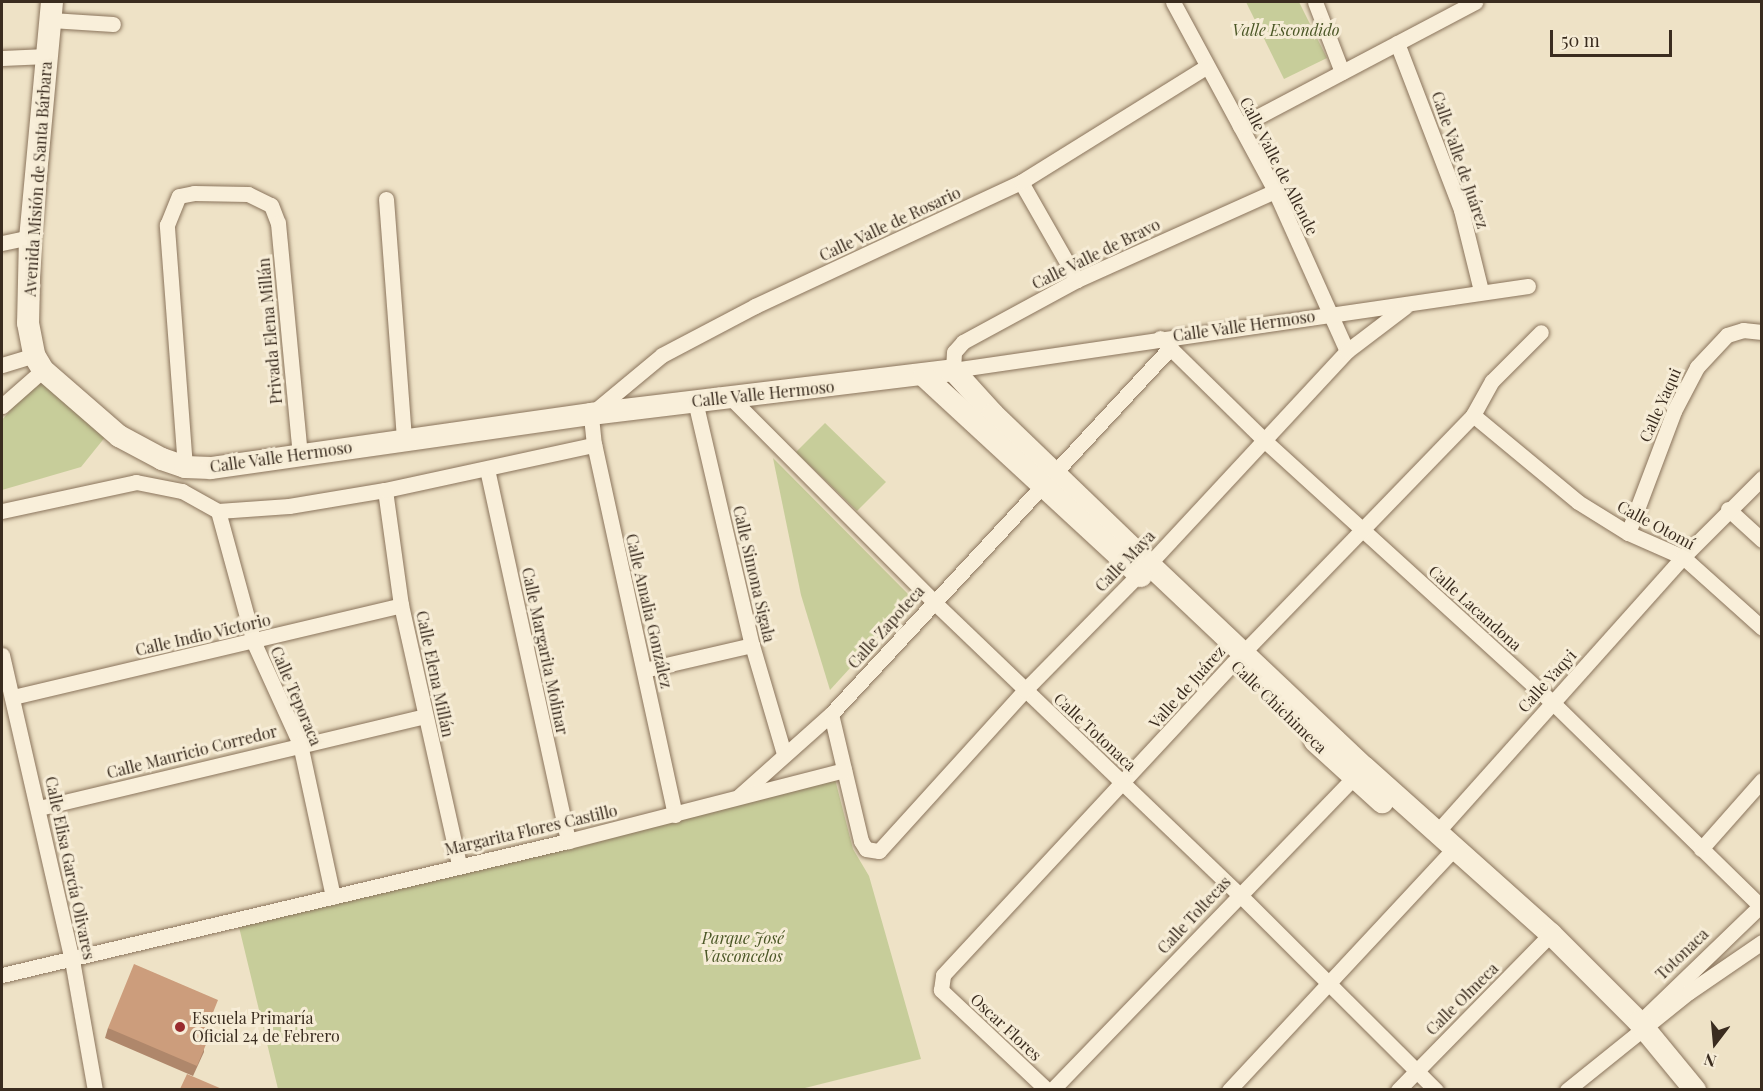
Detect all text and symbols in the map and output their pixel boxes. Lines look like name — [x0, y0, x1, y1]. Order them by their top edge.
scale bar — [1553, 18, 1674, 56]
park label: Valle Escondido — [1232, 20, 1340, 40]
text: 50 m — [1561, 28, 1600, 52]
street label: Avenida Misión de Santa Bárbara — [20, 61, 56, 297]
street label: Calle Valle de Juárez — [1427, 89, 1493, 231]
street label: Calle Valle de Allende — [1236, 93, 1322, 239]
street label: Calle Valle de Rosario — [816, 183, 964, 265]
street label: Calle Valle de Bravo — [1028, 214, 1164, 294]
street label: Privada Elena Millán — [254, 257, 286, 405]
street label: Calle Valle Hermoso — [1171, 306, 1317, 346]
street label: Calle Yaqui — [1635, 365, 1685, 445]
street label: Calle Valle Hermoso — [690, 377, 836, 411]
street label: Calle Valle Hermoso — [208, 437, 354, 477]
street label: Calle Otomí — [1614, 497, 1698, 553]
street label: Calle Simona Sigala — [729, 504, 779, 644]
street label: Calle Maya — [1091, 526, 1159, 596]
street label: Calle Amalia González — [622, 531, 676, 691]
street label: Calle Lacandona — [1425, 561, 1525, 655]
street label: Calle Margarita Molinar — [518, 565, 572, 737]
street label: Calle Zapoteca — [844, 582, 928, 672]
street label: Calle Elena Millán — [412, 609, 458, 739]
street label: Calle Indio Victorio — [133, 610, 273, 660]
street label: Valle de Juárez — [1145, 642, 1229, 732]
street label: Calle Teporaca — [266, 643, 326, 749]
street label: Calle Yaqyi — [1514, 646, 1580, 716]
street label: Calle Chichimeca — [1227, 657, 1331, 757]
street label: Calle Totonaca — [1050, 689, 1140, 775]
street label: Calle Mauricio Corredor — [105, 721, 279, 783]
street label: Calle Elisa García Olivares — [41, 774, 99, 962]
street label: Margarita Flores Castillo — [443, 801, 619, 859]
street label: Calle Toltecas — [1153, 872, 1235, 958]
street label: Totonaca — [1652, 924, 1712, 984]
park label: Parque José Vasconcelos — [702, 928, 784, 966]
street label: Calle Olmeca — [1422, 959, 1502, 1039]
street label: Oscar Flores — [967, 989, 1045, 1065]
place label: Escuela Primaría Oficial 24 de Febrero — [192, 1008, 340, 1046]
north arrow — [1685, 1013, 1745, 1073]
marker: Escuela Primaría Oficial 24 de Febrero — [173, 1020, 187, 1034]
text: N — [1701, 1049, 1718, 1072]

